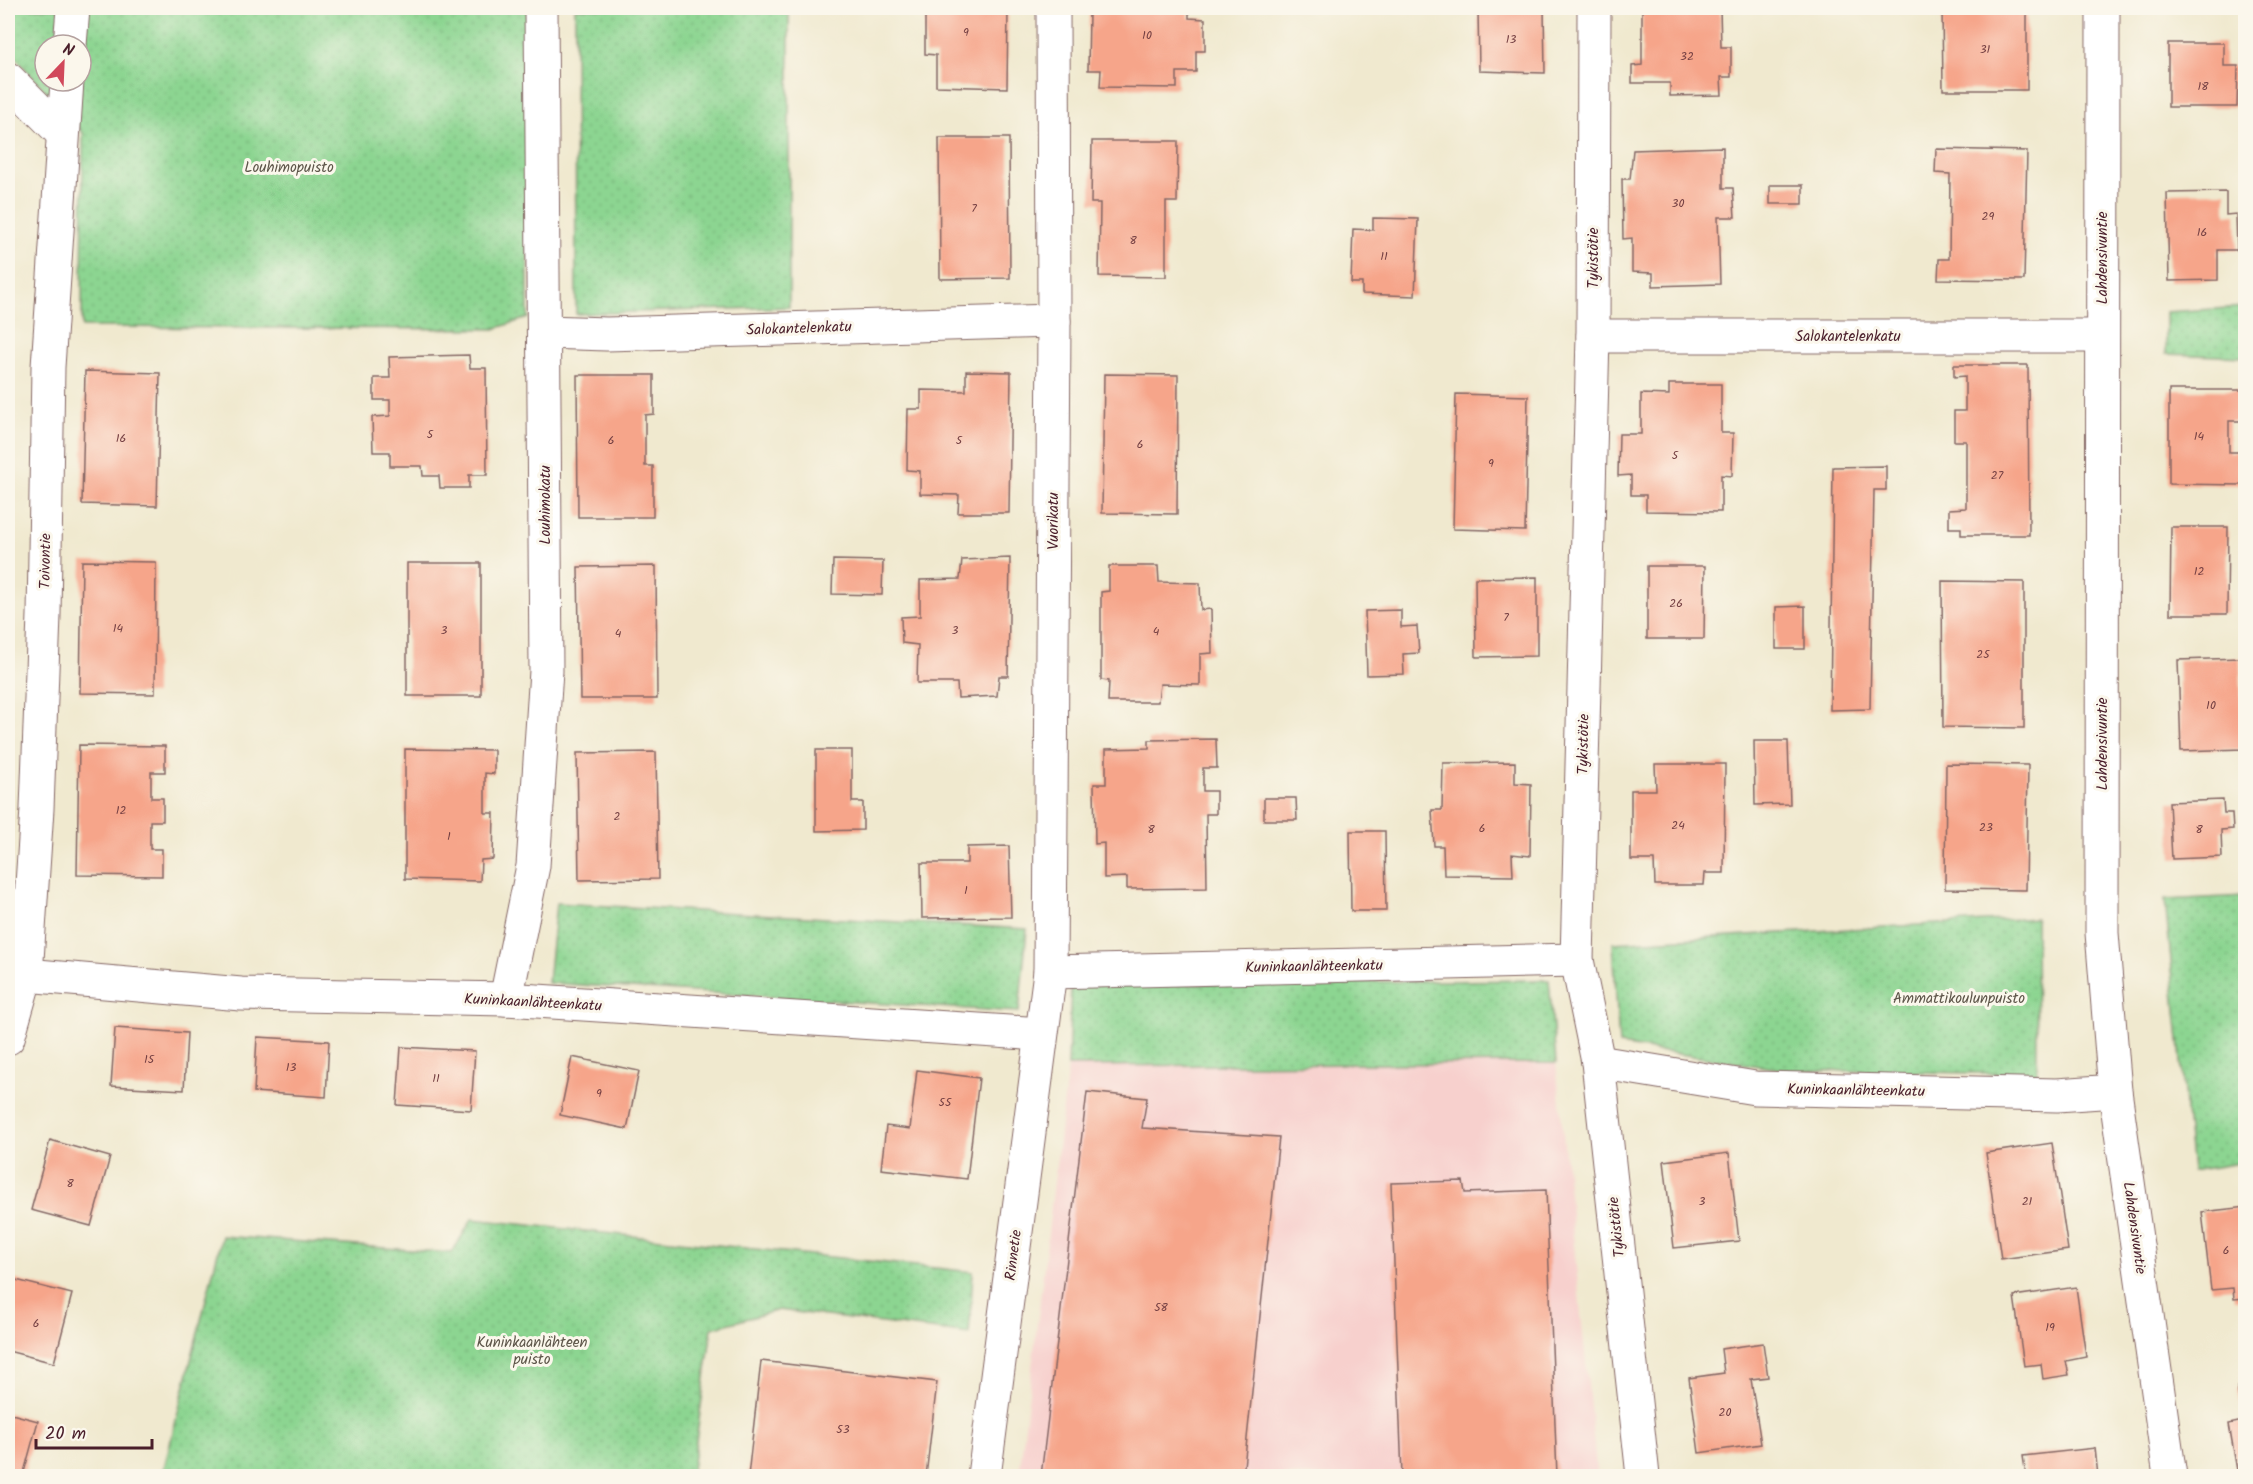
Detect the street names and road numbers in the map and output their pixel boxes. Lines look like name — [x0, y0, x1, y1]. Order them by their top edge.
street label: Lahdensivuntie — [2091, 211, 2115, 305]
street label: Tykistötie — [1582, 227, 1606, 288]
street label: Salokantelenkatu — [746, 315, 852, 343]
street label: Salokantelenkatu — [1795, 325, 1901, 349]
street label: Louhimokatu — [534, 465, 558, 545]
street label: Vuorikatu — [1042, 492, 1066, 550]
street label: Toivontie — [34, 533, 58, 589]
street label: Lahdensivuntie — [2091, 697, 2115, 791]
street label: Tykistötie — [1571, 713, 1597, 775]
street label: Kuninkaanlähteenkatu — [1245, 954, 1383, 980]
street label: Kuninkaanlähteenkatu — [463, 987, 602, 1019]
street label: Kuninkaanlähteenkatu — [1787, 1078, 1925, 1104]
street label: Lahdensivuntie — [2116, 1180, 2152, 1276]
street label: Tykistötie — [1602, 1195, 1632, 1258]
street label: Rinnetie — [999, 1228, 1029, 1282]

